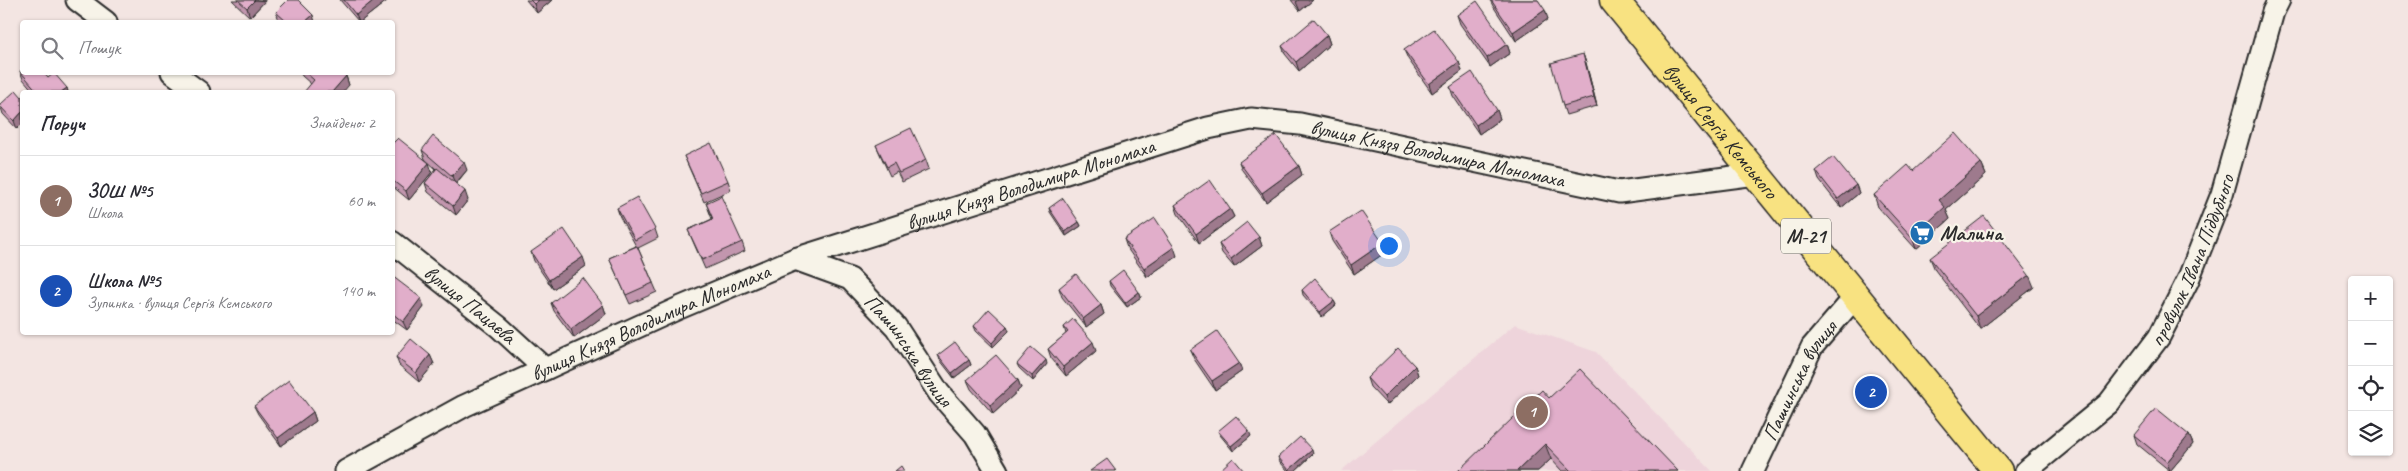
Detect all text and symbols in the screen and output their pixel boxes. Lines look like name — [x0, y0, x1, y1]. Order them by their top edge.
search box — [20, 20, 395, 75]
icon: search — [38, 34, 66, 62]
text: Пошук — [78, 36, 120, 60]
street label: вулиця Сергія Кемського — [1658, 58, 1785, 205]
text: Поруч — [40, 110, 85, 136]
text: Знайдено: 2 — [309, 113, 375, 133]
street label: вулиця Князя Володимира Мономаха — [1308, 114, 1568, 193]
street label: вулиця Князя Володимира Мономаха — [903, 132, 1159, 236]
street label: провулок Івана Піддубного — [2144, 170, 2240, 351]
text: ЗОШ №5 — [87, 179, 153, 203]
text: 1 — [52, 191, 60, 211]
text: 60 m — [348, 191, 375, 211]
text: Школа — [87, 203, 122, 223]
road number: М-21 — [1781, 218, 1831, 254]
supermarket icon: Малина — [1909, 220, 1935, 246]
place label: Малина — [1940, 220, 2004, 246]
your location — [1376, 233, 1402, 259]
street label: вулиця Князя Володимира Мономаха — [527, 257, 775, 387]
street label: вулиця Пацаєва — [419, 259, 523, 351]
text: Школа №5 — [87, 269, 161, 293]
map controls — [2348, 276, 2393, 456]
button: + — [2348, 276, 2393, 321]
text: 2 — [52, 281, 60, 301]
text: 140 m — [341, 281, 375, 301]
street label: Пашинська вулиця — [858, 289, 959, 413]
text: Зупинка · вулиця Сергія Кемського — [87, 293, 271, 313]
street label: Пашинська вулиця — [1756, 313, 1844, 445]
button: − — [2348, 321, 2393, 366]
button: locate — [2348, 366, 2393, 411]
pin: 2 — [1855, 373, 1887, 411]
pin: 1 — [1516, 393, 1548, 431]
button: layers — [2348, 411, 2393, 456]

